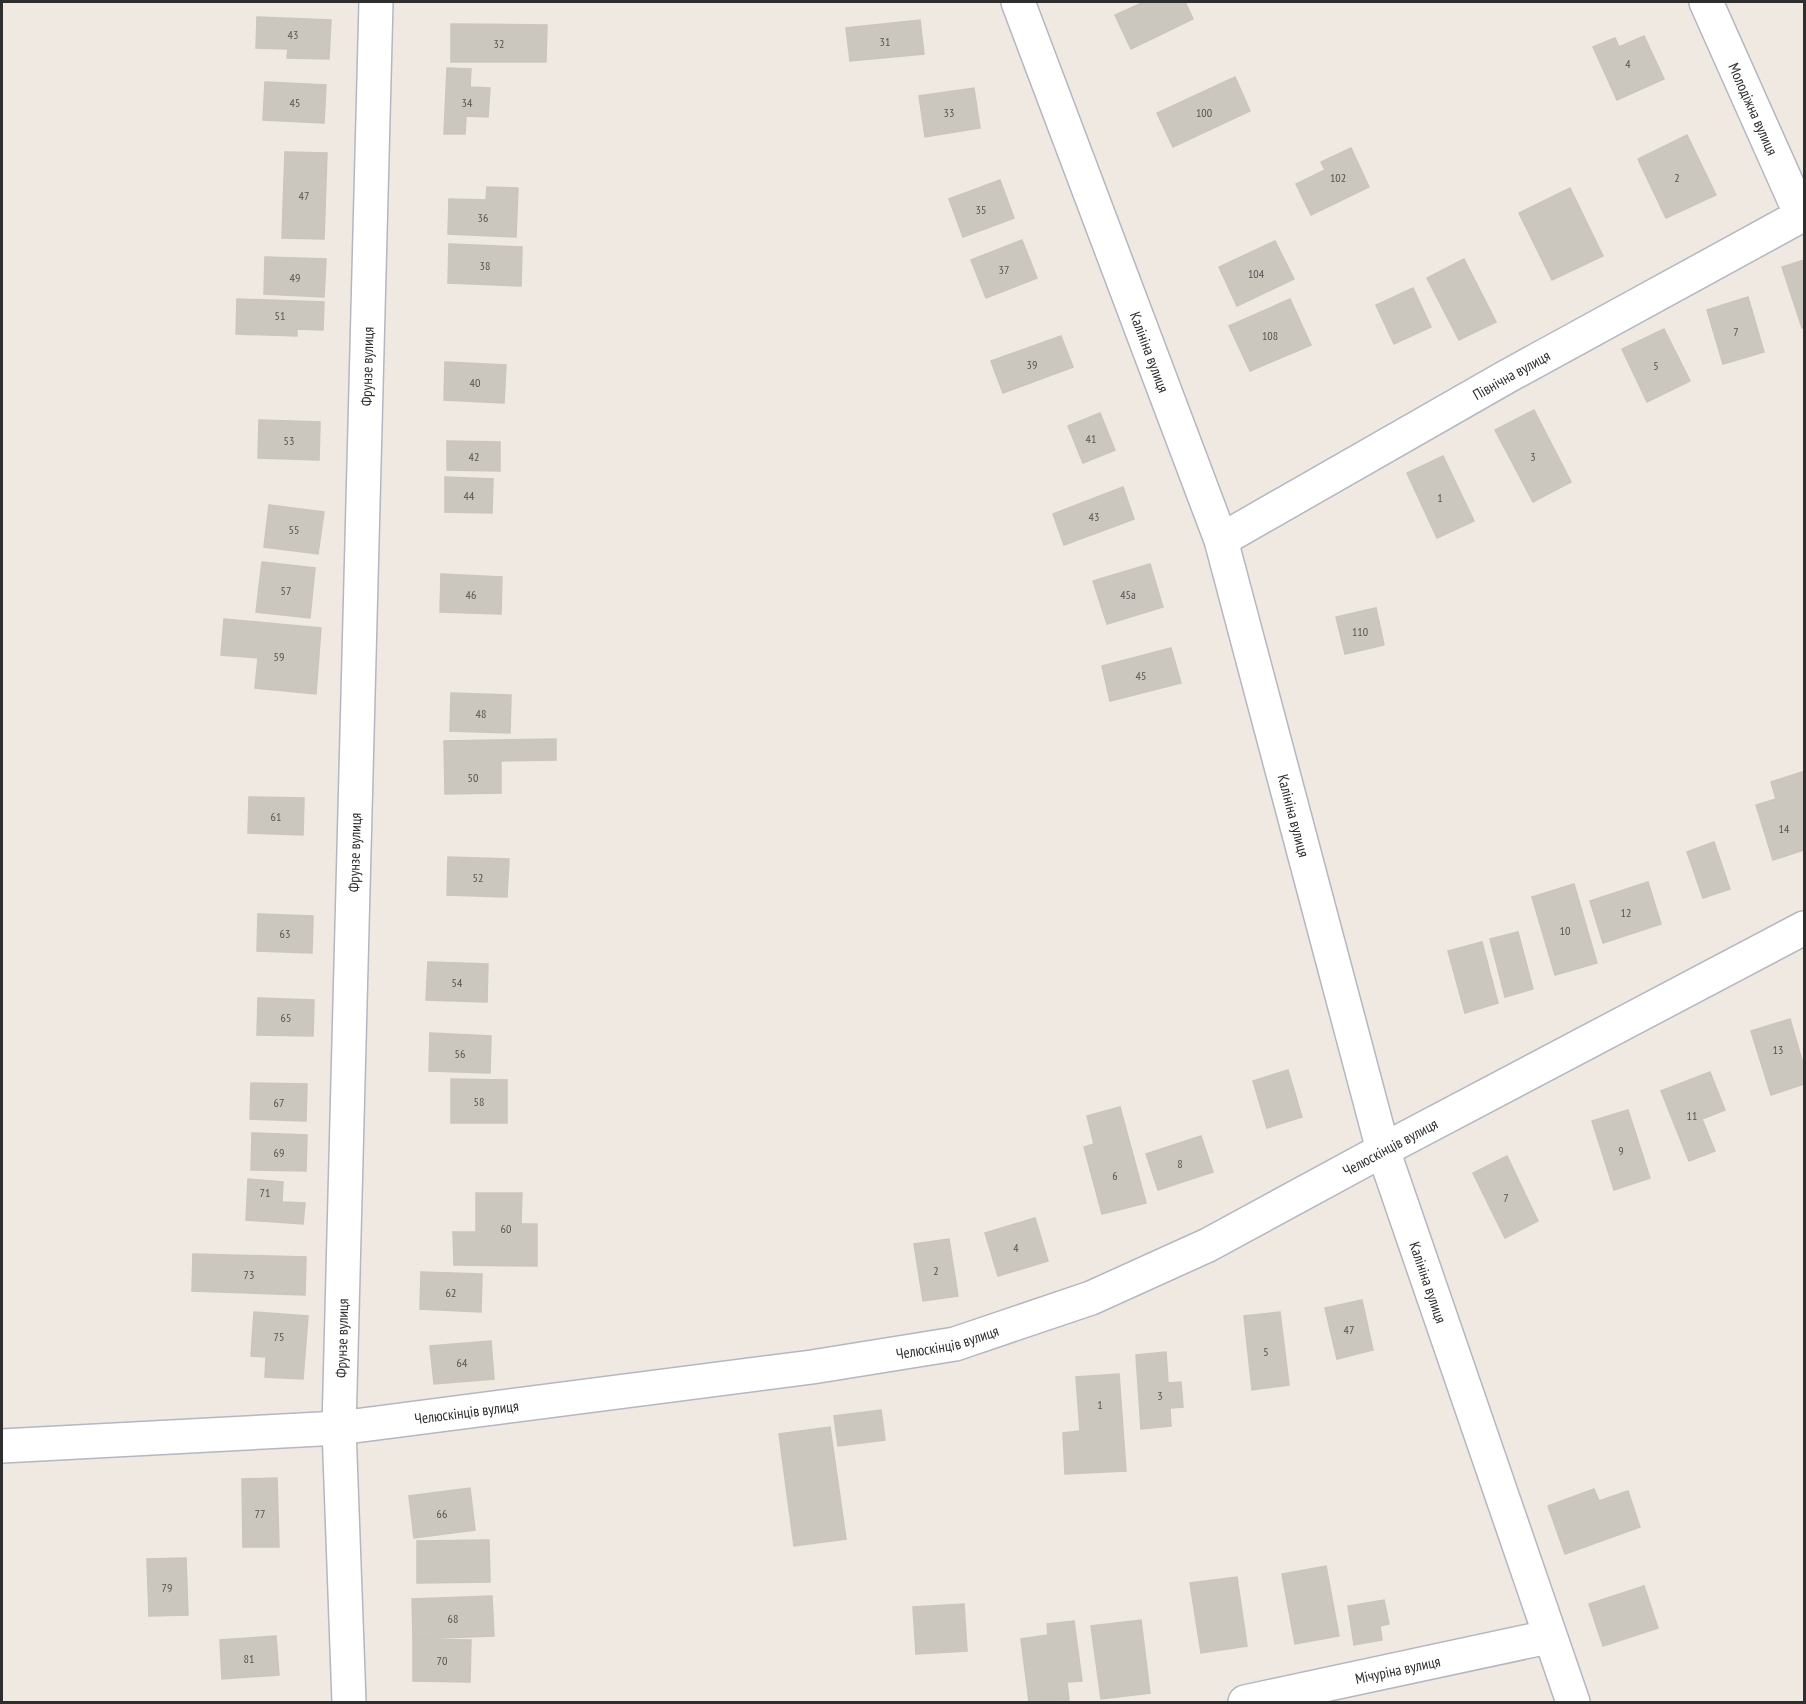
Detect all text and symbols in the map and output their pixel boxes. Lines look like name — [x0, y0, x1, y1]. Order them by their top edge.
house number: 43 — [288, 27, 298, 42]
house number: 31 — [880, 34, 890, 49]
house number: 32 — [494, 36, 504, 51]
house number: 4 — [1625, 56, 1631, 71]
street label: Молодіжна вулиця — [1725, 60, 1783, 158]
house number: 45 — [290, 95, 300, 110]
house number: 34 — [462, 95, 473, 110]
house number: 33 — [944, 105, 954, 120]
house number: 100 — [1196, 105, 1212, 120]
house number: 102 — [1330, 170, 1346, 185]
house number: 2 — [1674, 170, 1680, 185]
house number: 47 — [299, 188, 309, 203]
house number: 35 — [976, 202, 986, 217]
house number: 36 — [478, 210, 488, 225]
house number: 38 — [480, 258, 490, 273]
house number: 37 — [999, 262, 1009, 277]
house number: 104 — [1248, 266, 1265, 281]
house number: 49 — [290, 270, 300, 285]
house number: 51 — [275, 308, 285, 323]
street label: Калініна вулиця — [1126, 309, 1174, 395]
house number: 7 — [1733, 324, 1739, 339]
street label: Фрунзе вулиця — [356, 326, 377, 406]
house number: 108 — [1262, 328, 1278, 343]
street label: Північна вулиця — [1469, 345, 1553, 404]
house number: 39 — [1027, 357, 1037, 372]
house number: 5 — [1653, 358, 1659, 373]
house number: 40 — [470, 375, 480, 390]
house number: 41 — [1086, 431, 1096, 446]
house number: 53 — [284, 433, 294, 448]
house number: 42 — [469, 449, 479, 464]
house number: 3 — [1530, 449, 1536, 464]
house number: 44 — [464, 488, 475, 503]
house number: 1 — [1437, 490, 1443, 505]
house number: 43 — [1089, 509, 1099, 524]
house number: 55 — [289, 522, 299, 537]
house number: 57 — [281, 583, 291, 598]
house number: 46 — [466, 587, 476, 602]
house number: 45а — [1120, 587, 1136, 602]
house number: 110 — [1352, 624, 1368, 639]
house number: 59 — [274, 649, 284, 664]
house number: 45 — [1136, 668, 1146, 683]
house number: 48 — [476, 706, 486, 721]
house number: 50 — [468, 770, 478, 785]
street label: Калініна вулиця — [1274, 772, 1314, 859]
house number: 61 — [271, 809, 281, 824]
street label: Фрунзе вулиця — [343, 812, 364, 892]
house number: 14 — [1779, 821, 1790, 836]
house number: 52 — [473, 870, 483, 885]
house number: 12 — [1621, 905, 1631, 920]
house number: 10 — [1560, 923, 1570, 938]
house number: 63 — [280, 926, 290, 941]
house number: 54 — [452, 975, 463, 990]
house number: 65 — [281, 1010, 291, 1025]
house number: 13 — [1773, 1042, 1783, 1057]
house number: 56 — [455, 1046, 465, 1061]
house number: 58 — [474, 1094, 484, 1109]
house number: 67 — [274, 1095, 284, 1110]
house number: 11 — [1687, 1108, 1697, 1123]
street label: Челюскінців вулиця — [1339, 1113, 1441, 1180]
house number: 9 — [1618, 1143, 1624, 1158]
house number: 69 — [274, 1145, 284, 1160]
house number: 8 — [1177, 1156, 1183, 1171]
house number: 6 — [1112, 1168, 1118, 1183]
house number: 71 — [260, 1185, 270, 1200]
house number: 7 — [1503, 1190, 1509, 1205]
house number: 60 — [501, 1221, 511, 1236]
street label: Калініна вулиця — [1406, 1239, 1451, 1326]
house number: 4 — [1013, 1240, 1019, 1255]
house number: 2 — [933, 1263, 939, 1278]
house number: 73 — [244, 1267, 254, 1282]
house number: 62 — [446, 1285, 456, 1300]
street label: Фрунзе вулиця — [331, 1298, 352, 1378]
street label: Челюскінців вулиця — [895, 1320, 1001, 1363]
house number: 47 — [1344, 1322, 1354, 1337]
house number: 75 — [274, 1329, 284, 1344]
house number: 5 — [1263, 1344, 1269, 1359]
house number: 64 — [457, 1355, 468, 1370]
house number: 3 — [1157, 1388, 1163, 1403]
street label: Челюскінців вулиця — [413, 1395, 520, 1428]
house number: 1 — [1097, 1397, 1103, 1412]
house number: 77 — [255, 1506, 265, 1521]
house number: 66 — [437, 1506, 447, 1521]
house number: 79 — [162, 1580, 172, 1595]
house number: 68 — [448, 1611, 458, 1626]
house number: 81 — [244, 1651, 254, 1666]
street label: Мічуріна вулиця — [1353, 1651, 1442, 1688]
house number: 70 — [437, 1653, 447, 1668]

